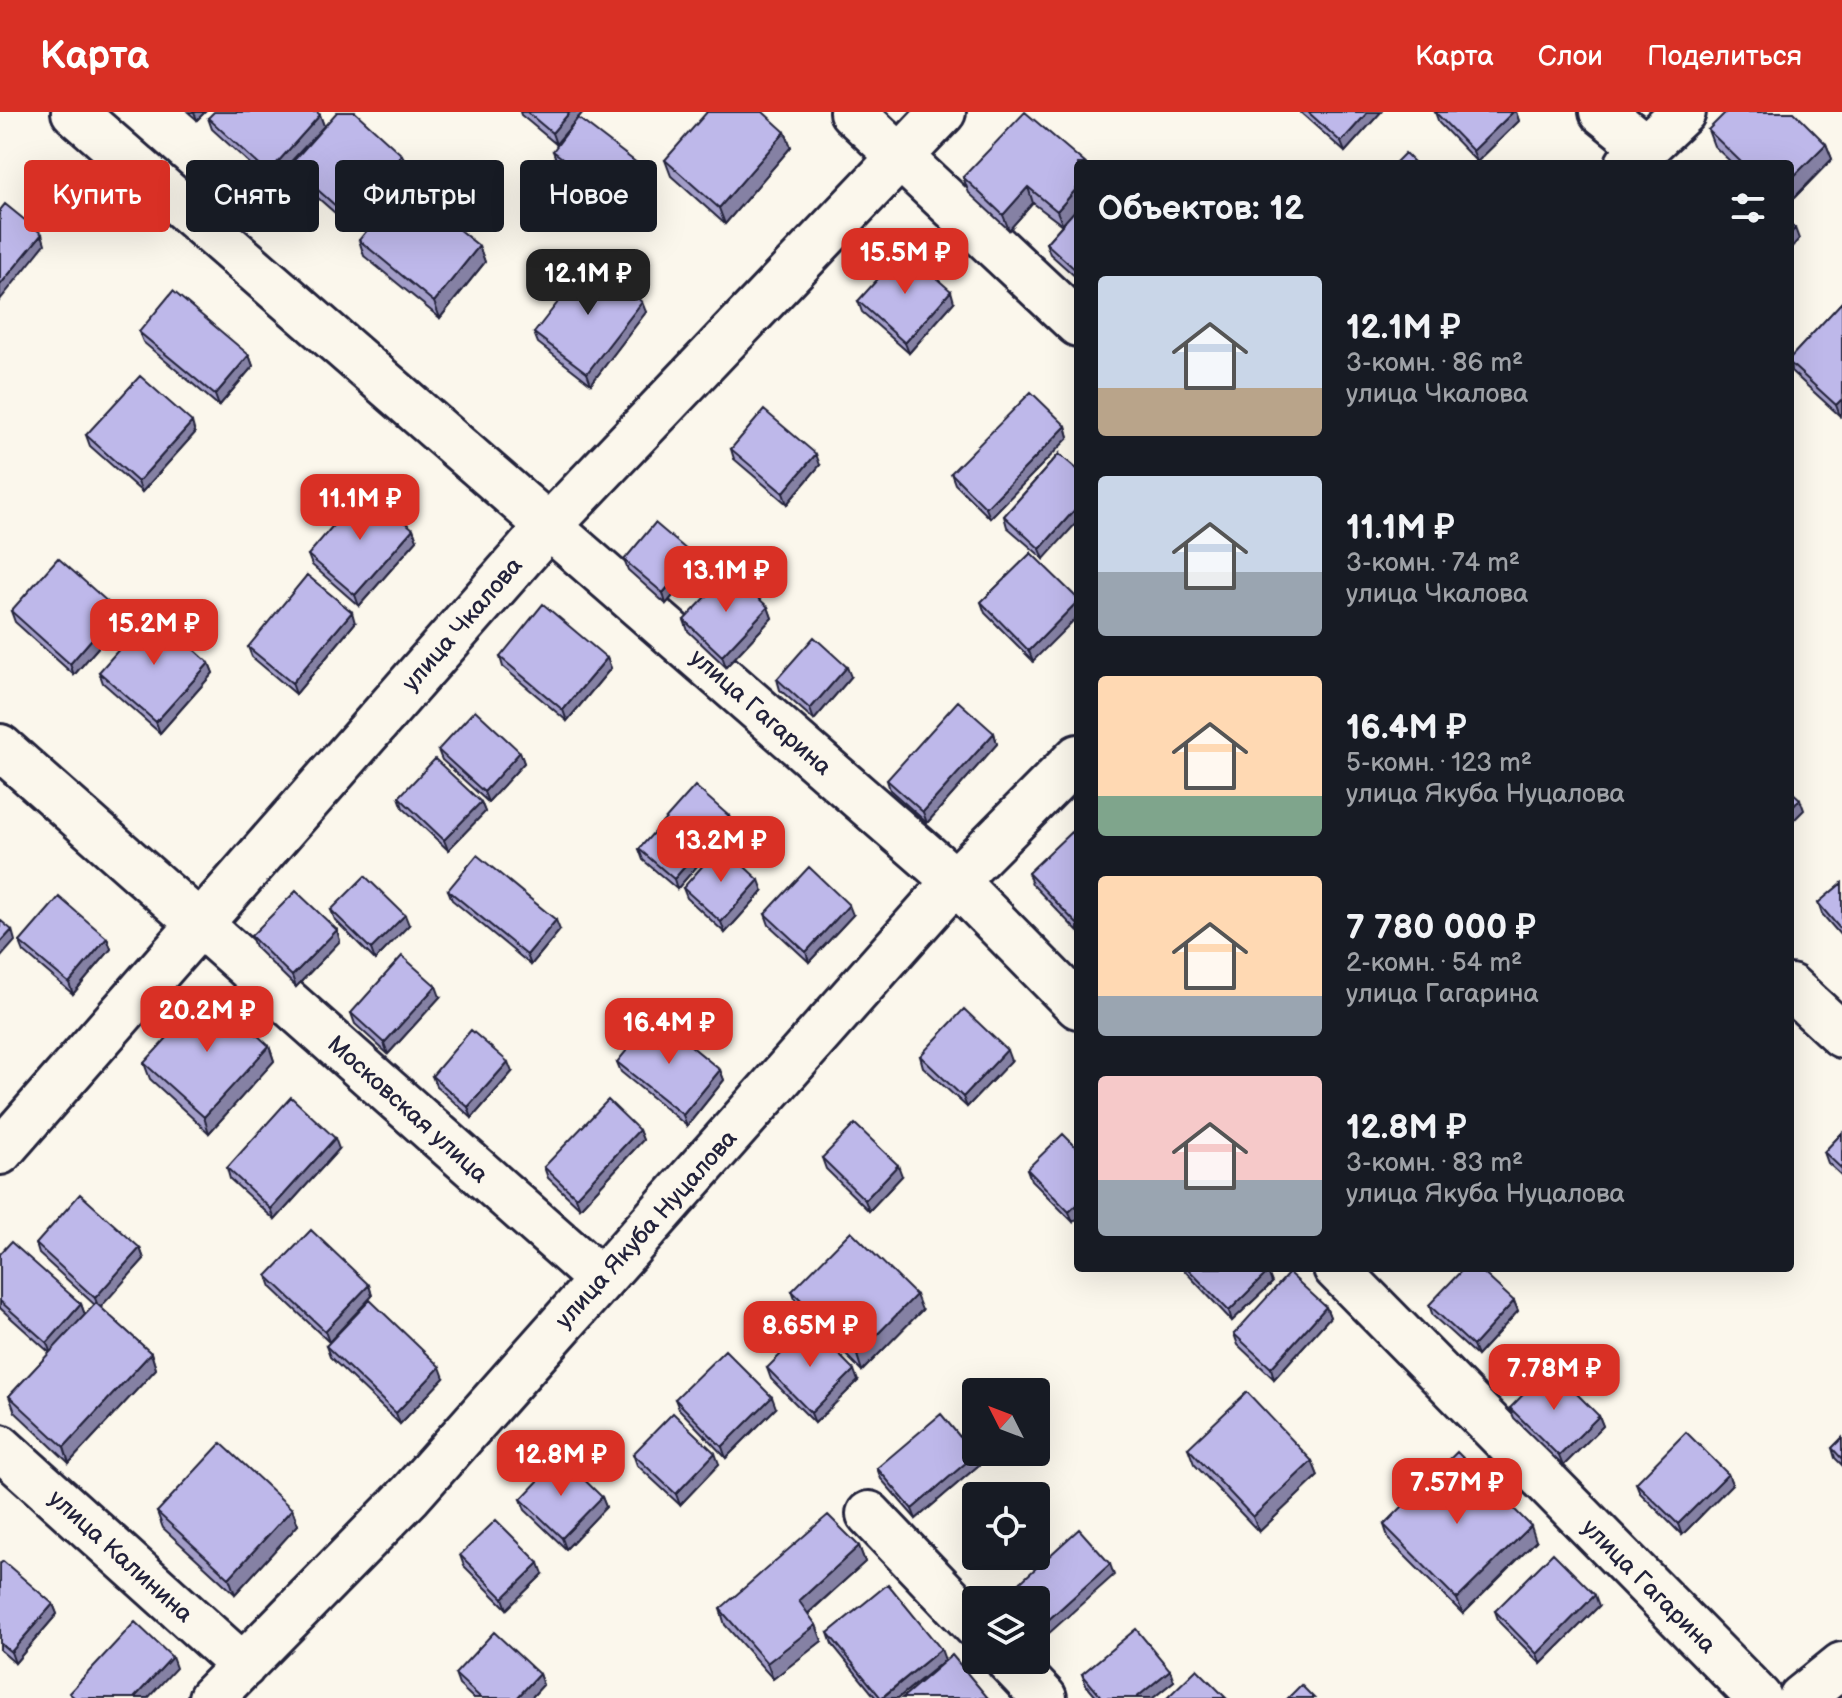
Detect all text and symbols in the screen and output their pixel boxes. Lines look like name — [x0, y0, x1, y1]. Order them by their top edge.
text: Карта — [40, 34, 149, 79]
text: Карта — [1415, 40, 1494, 73]
text: Слои — [1538, 40, 1603, 73]
text: Поделиться — [1647, 40, 1802, 73]
chip: Купить — [24, 160, 170, 232]
chip: Снять — [186, 160, 319, 232]
chip: Фильтры — [335, 160, 504, 232]
chip: Новое — [520, 160, 657, 232]
icon: filters — [1726, 186, 1770, 230]
text: Объектов: 12 — [1098, 188, 1304, 229]
pin: 15.5M ₽ — [831, 228, 979, 296]
text: 15.5M ₽ — [859, 238, 951, 269]
pin: 12.1M ₽ — [514, 249, 662, 317]
text: 12.1M ₽ — [544, 259, 632, 290]
text: 12.1M ₽ — [1346, 307, 1461, 348]
icon: home — [1162, 308, 1258, 404]
text: 3-комн. · 86 m² — [1346, 348, 1523, 379]
text: улица Чкалова — [1346, 379, 1528, 410]
pin: 11.1M ₽ — [286, 474, 434, 542]
text: 11.1M ₽ — [318, 484, 402, 515]
text: 11.1M ₽ — [1346, 507, 1455, 548]
icon: home — [1162, 508, 1258, 604]
pin: 13.1M ₽ — [652, 546, 800, 614]
text: 3-комн. · 74 m² — [1346, 548, 1520, 579]
street label: улица Чкалова — [396, 551, 529, 697]
text: 13.1M ₽ — [682, 556, 770, 587]
text: улица Чкалова — [1346, 579, 1528, 610]
pin: 15.2M ₽ — [80, 599, 228, 667]
text: 15.2M ₽ — [108, 609, 200, 640]
street label: улица Гагарина — [684, 643, 837, 782]
text: 16.4M ₽ — [1346, 707, 1467, 748]
icon: home — [1162, 708, 1258, 804]
text: 5-комн. · 123 m² — [1346, 748, 1532, 779]
text: улица Якуба Нуцалова — [1346, 779, 1625, 810]
pin: 13.2M ₽ — [647, 816, 795, 884]
text: 13.2M ₽ — [675, 826, 767, 857]
text: 7 780 000 ₽ — [1346, 907, 1536, 948]
icon: home — [1162, 908, 1258, 1004]
text: 2-комн. · 54 m² — [1346, 948, 1522, 979]
text: улица Гагарина — [1346, 979, 1539, 1010]
pin: 20.2M ₽ — [133, 986, 281, 1054]
text: 20.2M ₽ — [158, 996, 256, 1027]
pin: 16.4M ₽ — [595, 998, 743, 1066]
text: 16.4M ₽ — [623, 1008, 715, 1039]
street label: Московская улица — [321, 1030, 494, 1189]
text: 12.8M ₽ — [1346, 1107, 1467, 1148]
icon: home — [1162, 1108, 1258, 1204]
street label: улица Якуба Нуцалова — [549, 1124, 743, 1335]
text: 3-комн. · 83 m² — [1346, 1148, 1523, 1179]
text: улица Якуба Нуцалова — [1346, 1179, 1625, 1210]
pin: 8.65M ₽ — [736, 1301, 884, 1369]
text: 8.65M ₽ — [762, 1311, 858, 1342]
pin: 7.78M ₽ — [1480, 1344, 1628, 1412]
text: 7.78M ₽ — [1507, 1354, 1601, 1385]
north arrow — [962, 1378, 1050, 1466]
map controls — [962, 1378, 1050, 1674]
pin: 12.8M ₽ — [487, 1430, 635, 1498]
text: 12.8M ₽ — [515, 1440, 607, 1471]
pin: 7.57M ₽ — [1383, 1458, 1531, 1526]
text: 7.57M ₽ — [1410, 1468, 1504, 1499]
button: locate — [962, 1482, 1050, 1570]
street label: улица Калинина — [42, 1484, 199, 1629]
street label: улица Гагарина — [1575, 1513, 1722, 1660]
button: layers — [962, 1586, 1050, 1674]

